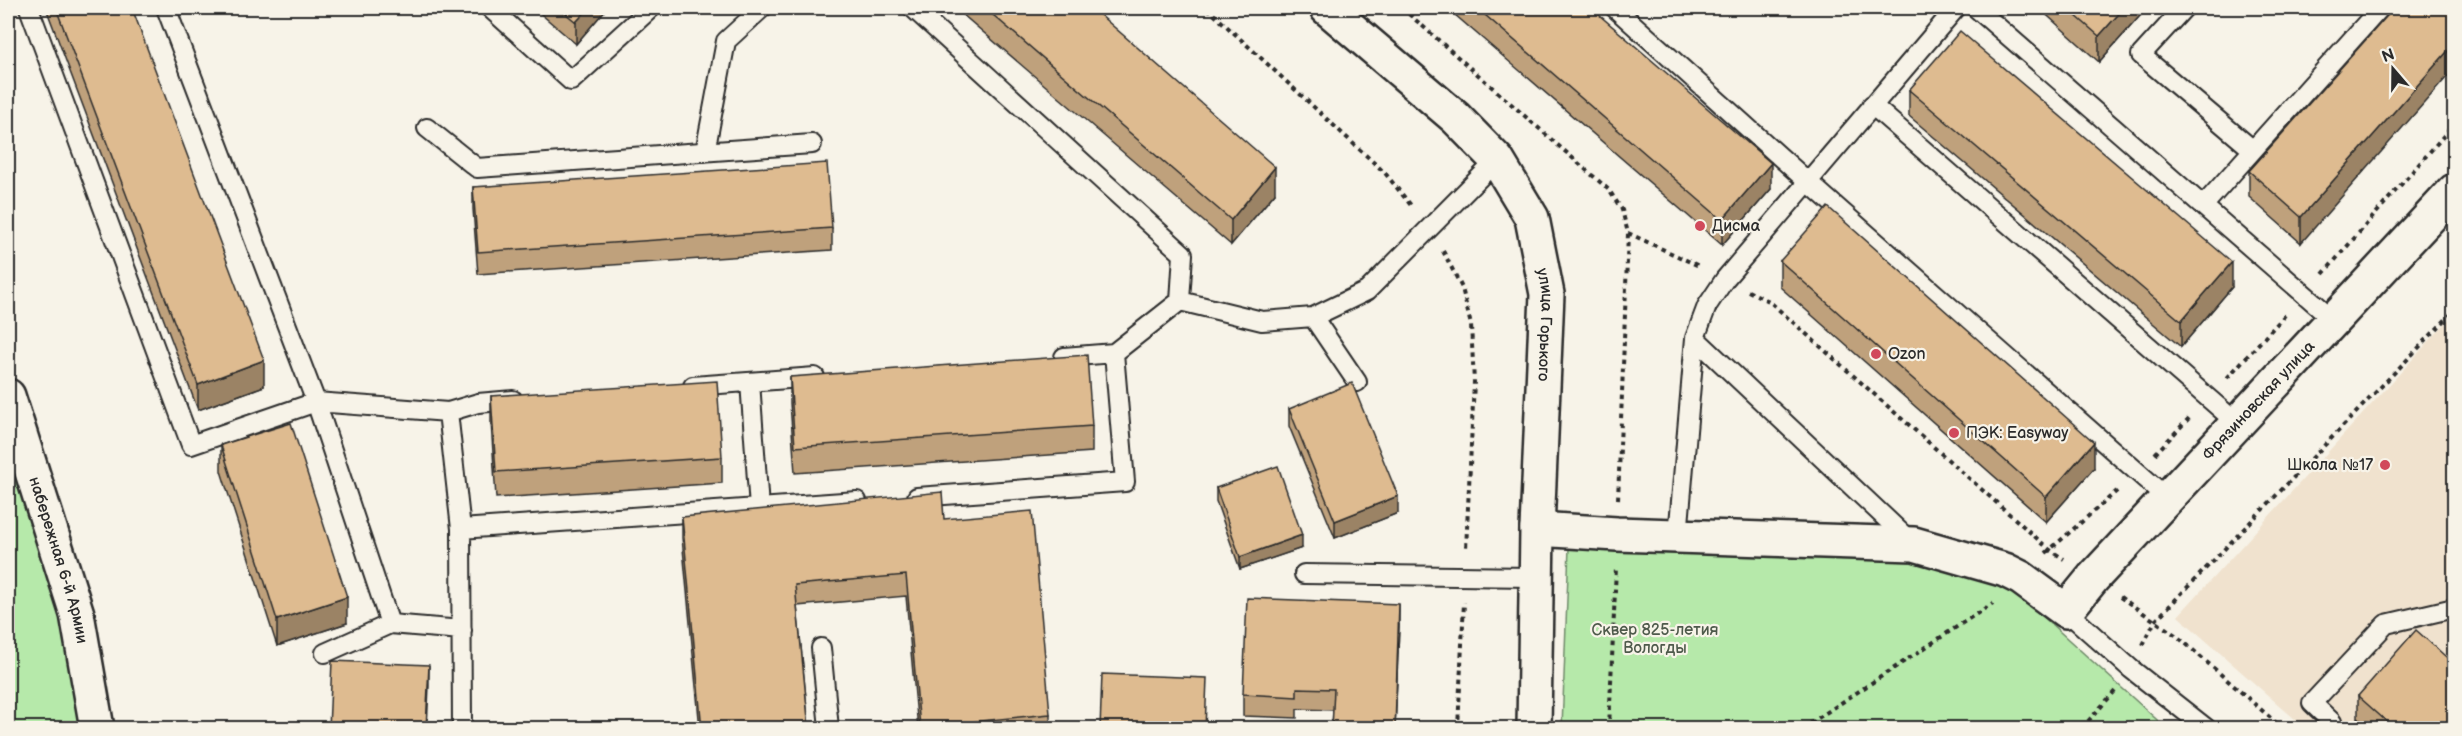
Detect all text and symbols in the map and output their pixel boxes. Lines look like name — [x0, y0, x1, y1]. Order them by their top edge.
north arrow — [2363, 39, 2423, 99]
text: N — [2379, 45, 2397, 67]
place label: Дисма — [1712, 217, 1761, 236]
marker: Дисма — [1693, 219, 1707, 233]
street label: улица Горького — [1533, 266, 1557, 382]
street label: Фрязиновская улица — [2198, 337, 2319, 464]
place label: Ozon — [1888, 345, 1926, 364]
marker: Ozon — [1869, 347, 1883, 361]
place label: ПЭК: Easyway — [1966, 424, 2069, 443]
marker: ПЭК: Easyway — [1947, 426, 1961, 440]
place label: Школа №17 — [2287, 456, 2373, 475]
marker: Школа №17 — [2378, 458, 2392, 472]
street label: набережная 6-й Армии — [25, 474, 92, 645]
park label: Сквер 825-летия Вологды — [1591, 621, 1719, 658]

